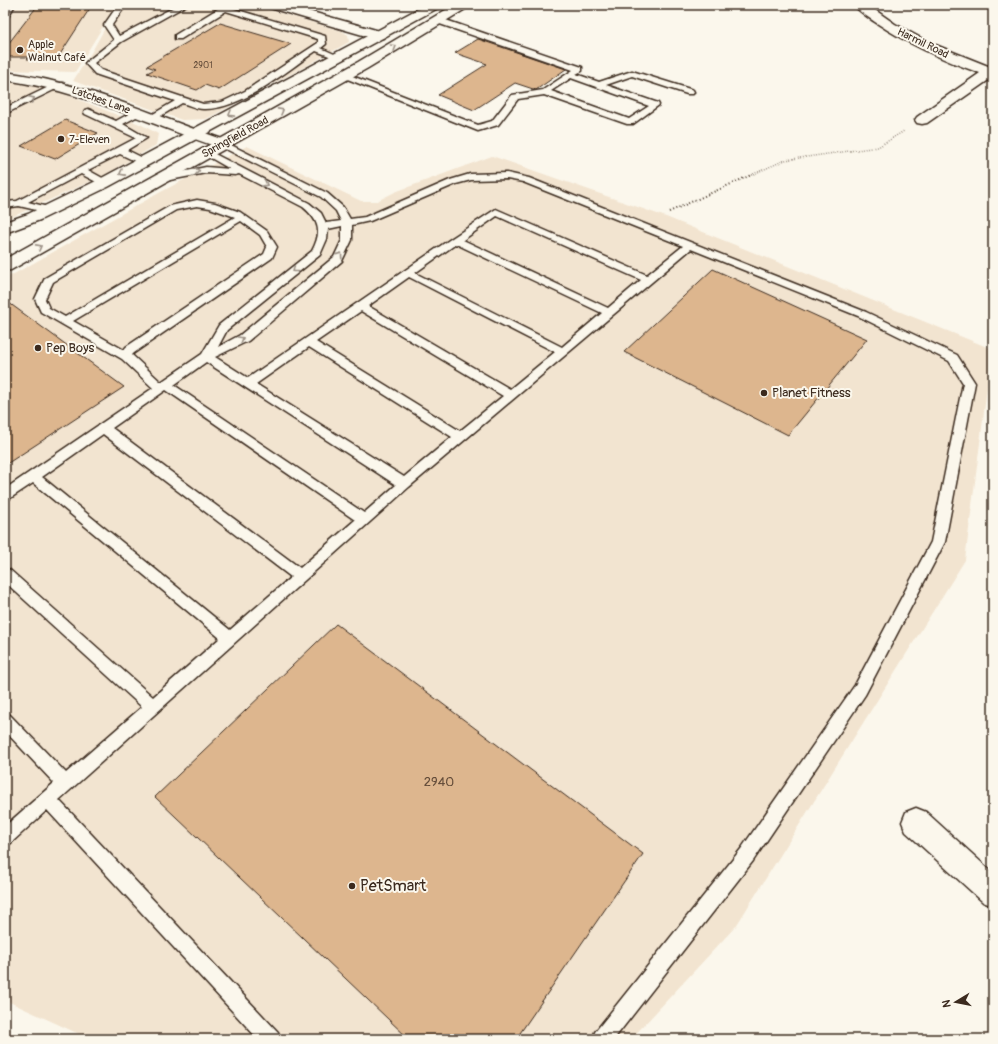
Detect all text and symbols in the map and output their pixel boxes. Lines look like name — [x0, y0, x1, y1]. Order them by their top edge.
street label: Harmil Road — [895, 25, 951, 61]
place label: Apple Walnut Café — [28, 38, 86, 64]
one-way arrow — [390, 44, 397, 51]
marker: Apple Walnut Café — [15, 45, 25, 55]
house number: 2901 — [193, 60, 213, 71]
street label: Latches Lane — [70, 83, 133, 117]
one-way arrow — [28, 96, 36, 104]
one-way arrow — [277, 109, 284, 116]
one-way arrow — [228, 110, 235, 117]
street label: Springfield Road — [199, 113, 271, 161]
place label: 7-Eleven — [69, 133, 110, 146]
marker: 7-Eleven — [56, 134, 66, 144]
one-way arrow — [194, 167, 201, 176]
one-way arrow — [119, 169, 126, 176]
one-way arrow — [261, 179, 269, 187]
one-way arrow — [35, 244, 42, 251]
one-way arrow — [335, 252, 343, 259]
one-way arrow — [292, 266, 299, 273]
one-way arrow — [237, 336, 244, 343]
place label: Pep Boys — [46, 340, 94, 356]
marker: Pep Boys — [33, 343, 43, 353]
place label: Planet Fitness — [772, 385, 851, 401]
marker: Planet Fitness — [759, 388, 769, 398]
house number: 2940 — [424, 774, 454, 790]
place label: PetSmart — [360, 876, 427, 896]
marker: PetSmart — [347, 881, 357, 891]
north arrow — [936, 982, 976, 1022]
text: N — [939, 998, 954, 1008]

